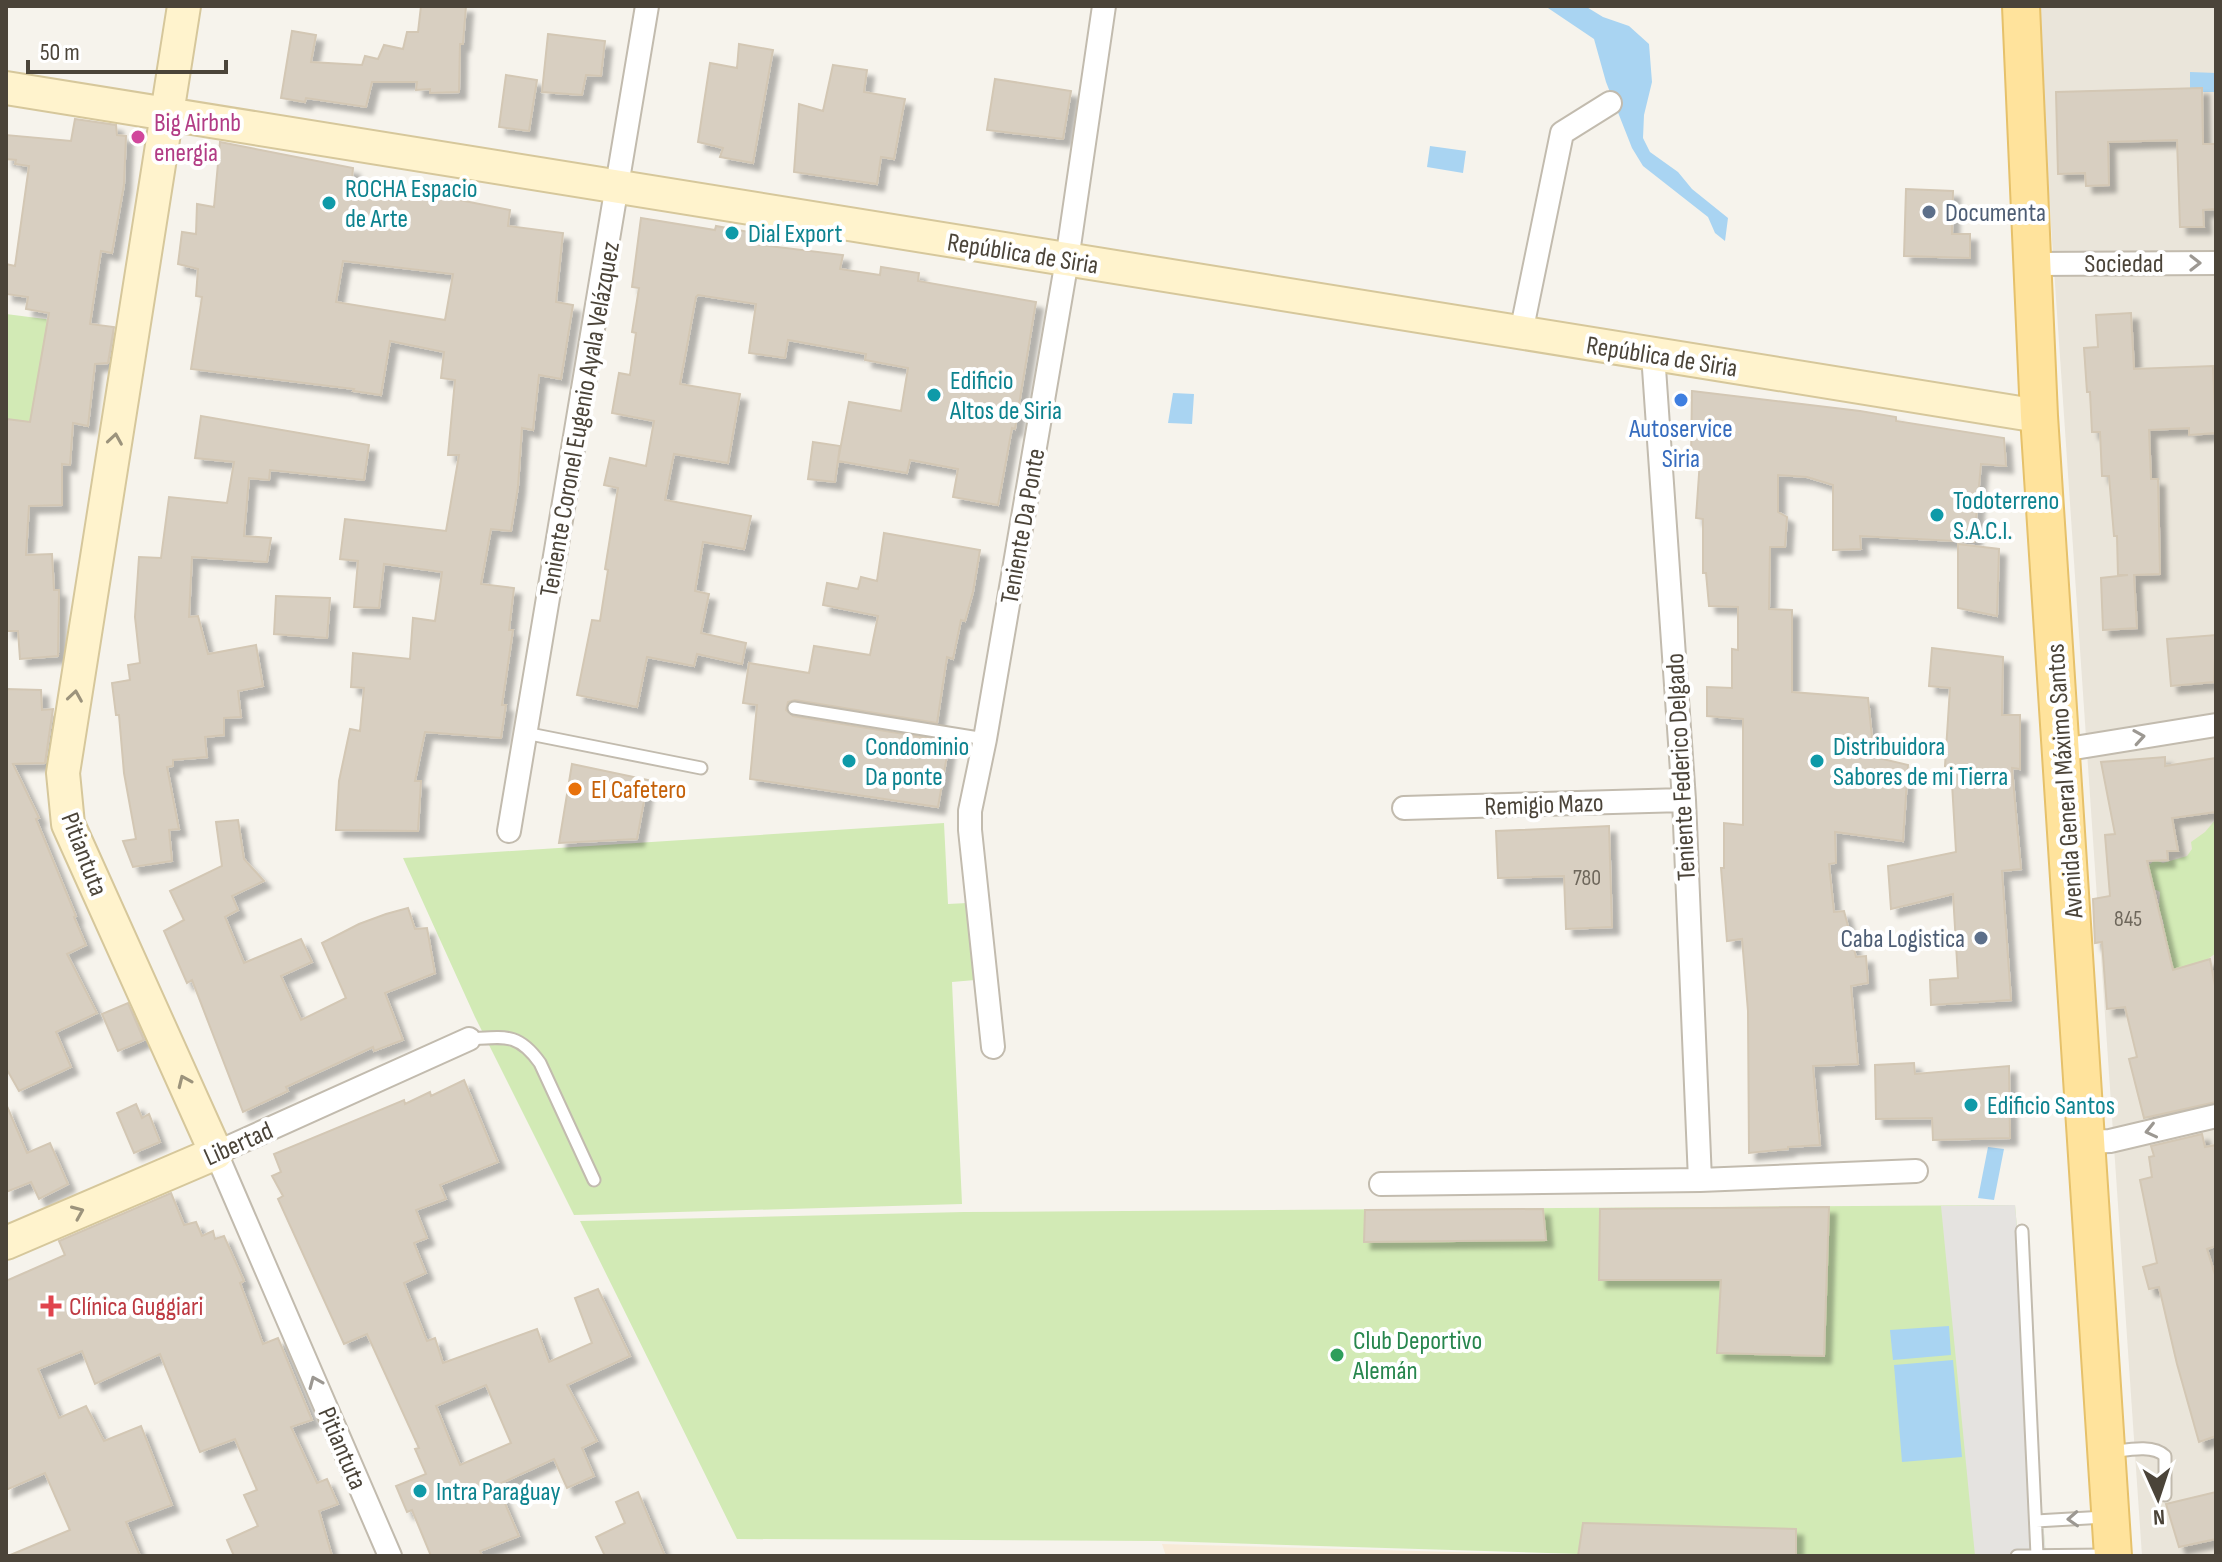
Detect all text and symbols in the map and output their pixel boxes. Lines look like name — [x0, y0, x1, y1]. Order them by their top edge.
scale bar — [28, 24, 226, 74]
text: 50 m — [40, 38, 80, 67]
place label: Big Airbnb energia — [154, 108, 241, 169]
marker: Big Airbnb energia — [129, 128, 147, 146]
place label: ROCHA Espacio de Arte — [345, 174, 478, 235]
marker: ROCHA Espacio de Arte — [320, 194, 338, 212]
place label: Documenta — [1945, 198, 2046, 229]
marker: Documenta — [1920, 203, 1938, 221]
place label: Dial Export — [748, 219, 842, 250]
marker: Dial Export — [723, 224, 741, 242]
street label: República de Siria — [945, 227, 1101, 282]
street label: Teniente Coronel Eugenio Ayala Velázquez — [534, 239, 627, 599]
street label: Sociedad — [2084, 249, 2164, 280]
one-way arrow — [2189, 254, 2202, 272]
street label: República de Siria — [1584, 330, 1740, 385]
place label: Edificio Altos de Siria — [949, 366, 1062, 427]
marker: Edificio Altos de Siria — [925, 386, 943, 404]
marker: Autoservice Siria — [1672, 391, 1690, 409]
place label: Autoservice Siria — [1628, 414, 1733, 475]
one-way arrow — [106, 432, 123, 446]
street label: Teniente Da Ponte — [995, 446, 1052, 606]
place label: Todoterreno S.A.C.I. — [1953, 486, 2059, 547]
marker: Todoterreno S.A.C.I. — [1928, 506, 1946, 524]
street label: Avenida General Máximo Santos — [2040, 643, 2091, 920]
street label: Teniente Federico Delgado — [1660, 652, 1703, 881]
one-way arrow — [66, 689, 83, 702]
one-way arrow — [2132, 730, 2146, 747]
place label: Condominio Da ponte — [865, 732, 969, 793]
place label: Distribuidora Sabores de mi Tierra — [1833, 732, 2008, 793]
marker: Condominio Da ponte — [840, 752, 858, 770]
marker: Distribuidora Sabores de mi Tierra — [1808, 752, 1826, 770]
place label: El Cafetero — [591, 775, 686, 806]
marker: El Cafetero — [566, 780, 584, 798]
street label: Remigio Mazo — [1484, 788, 1604, 823]
street label: Pitiantuta — [54, 809, 114, 900]
house number: 780 — [1573, 865, 1601, 892]
house number: 845 — [2114, 906, 2142, 933]
place label: Caba Logistica — [1840, 924, 1965, 955]
marker: Caba Logistica — [1972, 929, 1990, 947]
one-way arrow — [178, 1075, 194, 1090]
place label: Edificio Santos — [1987, 1091, 2115, 1122]
marker: Edificio Santos — [1962, 1096, 1980, 1114]
street label: Libertad — [199, 1116, 278, 1173]
one-way arrow — [2145, 1122, 2159, 1139]
one-way arrow — [69, 1206, 84, 1222]
place label: Clínica Guggiari — [69, 1292, 203, 1323]
marker: Clínica Guggiari — [40, 1295, 62, 1317]
place label: Club Deportivo Alemán — [1352, 1326, 1482, 1387]
marker: Club Deportivo Alemán — [1328, 1346, 1346, 1364]
one-way arrow — [308, 1375, 324, 1390]
street label: Pitiantuta — [310, 1403, 373, 1494]
north arrow — [2118, 1458, 2198, 1538]
place label: Intra Paraguay — [436, 1477, 561, 1508]
marker: Intra Paraguay — [411, 1482, 429, 1500]
text: N — [2152, 1503, 2166, 1530]
one-way arrow — [2066, 1510, 2079, 1527]

